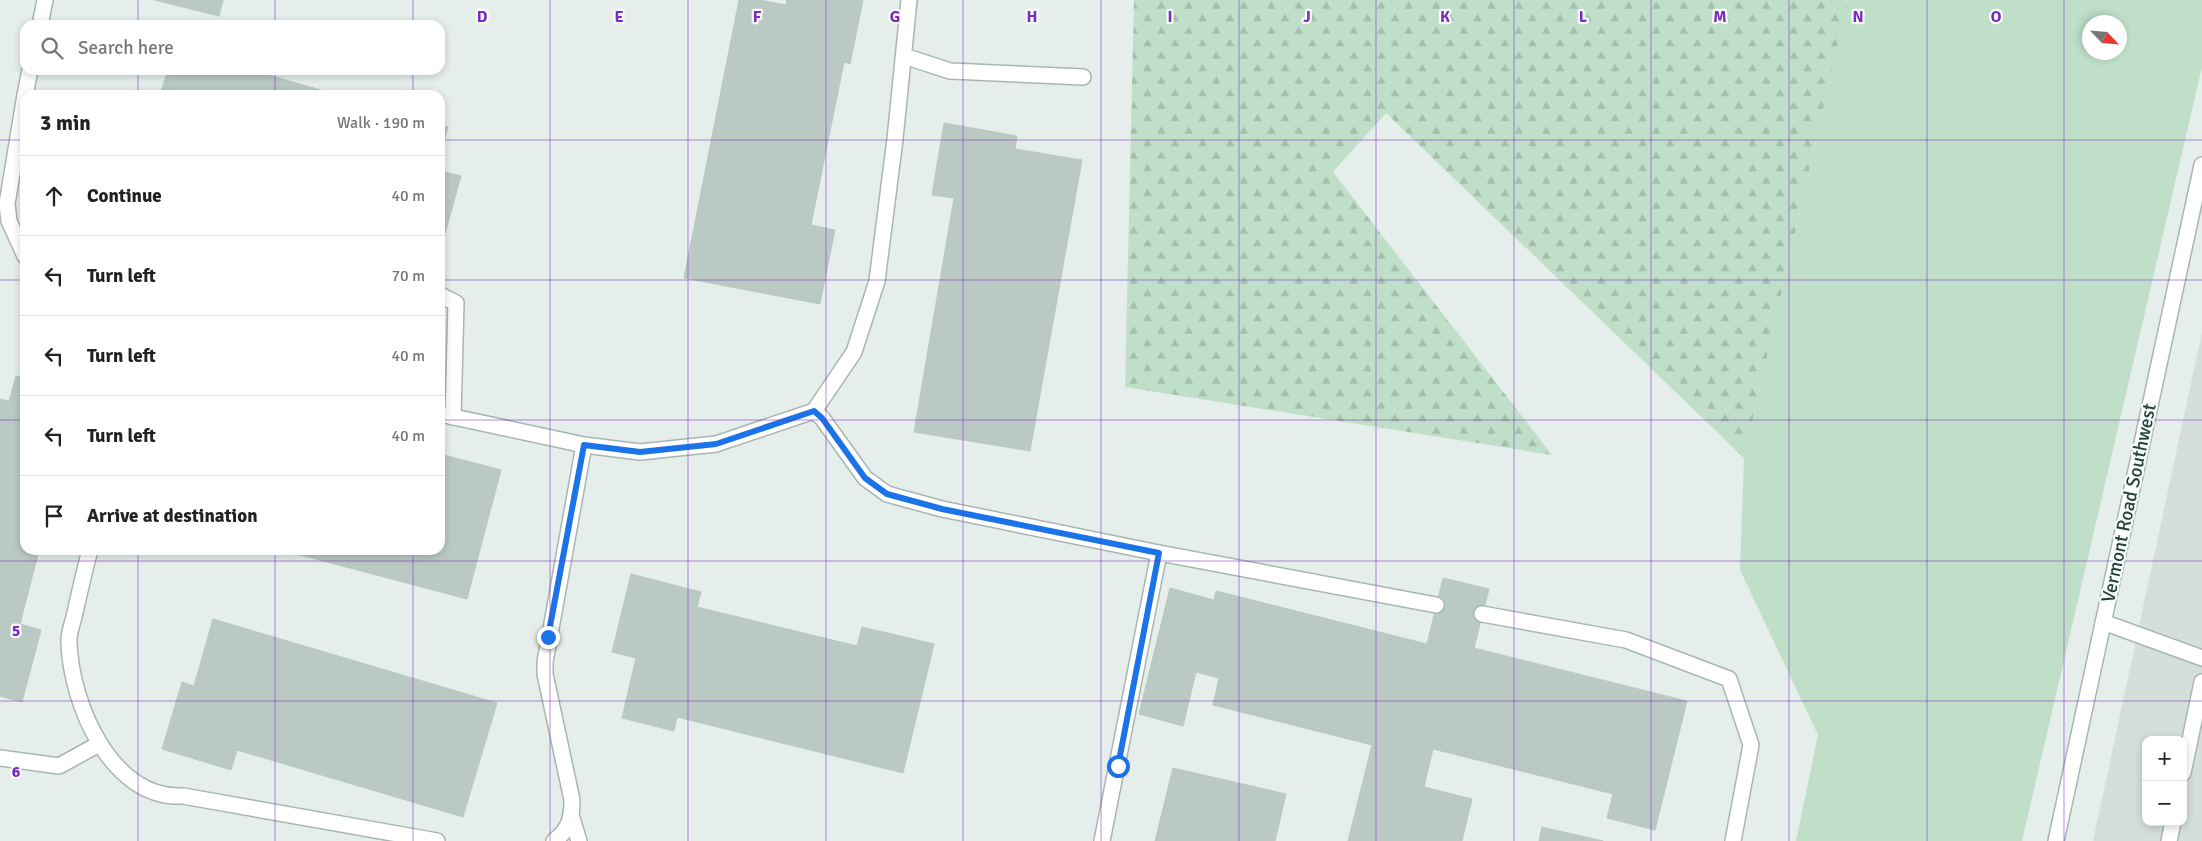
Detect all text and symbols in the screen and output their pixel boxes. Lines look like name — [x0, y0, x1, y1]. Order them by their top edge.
text: D — [477, 7, 488, 27]
text: E — [614, 7, 624, 27]
text: F — [753, 7, 762, 27]
text: G — [890, 7, 900, 27]
text: H — [1027, 7, 1037, 27]
text: I — [1167, 7, 1173, 27]
text: J — [1303, 7, 1311, 27]
text: K — [1440, 7, 1450, 27]
text: L — [1579, 7, 1588, 27]
text: M — [1713, 7, 1727, 27]
text: N — [1852, 7, 1864, 27]
text: O — [1991, 7, 2002, 27]
north arrow — [2082, 15, 2127, 60]
search box — [20, 20, 445, 75]
icon: search — [38, 34, 66, 62]
text: Search here — [78, 36, 174, 60]
text: 3 min — [40, 110, 91, 136]
text: Walk · 190 m — [337, 113, 425, 133]
icon: ahead — [40, 182, 68, 210]
text: Continue — [87, 184, 162, 208]
text: 40 m — [391, 186, 425, 206]
icon: left — [40, 262, 68, 290]
text: Turn left — [87, 264, 156, 288]
text: 70 m — [391, 266, 425, 286]
icon: left — [40, 342, 68, 370]
text: Turn left — [87, 344, 156, 368]
text: 40 m — [391, 346, 425, 366]
street label: Vermont Road Southwest — [2096, 401, 2162, 605]
icon: left — [40, 422, 68, 450]
text: Turn left — [87, 424, 156, 448]
text: 40 m — [391, 426, 425, 446]
icon: arrive — [40, 502, 68, 530]
text: Arrive at destination — [87, 504, 258, 528]
text: 5 — [12, 621, 20, 641]
route end — [537, 626, 560, 649]
map controls — [2142, 736, 2187, 826]
button: + — [2142, 736, 2187, 781]
route start — [1107, 755, 1130, 778]
text: 6 — [12, 762, 21, 782]
button: − — [2142, 781, 2187, 826]

